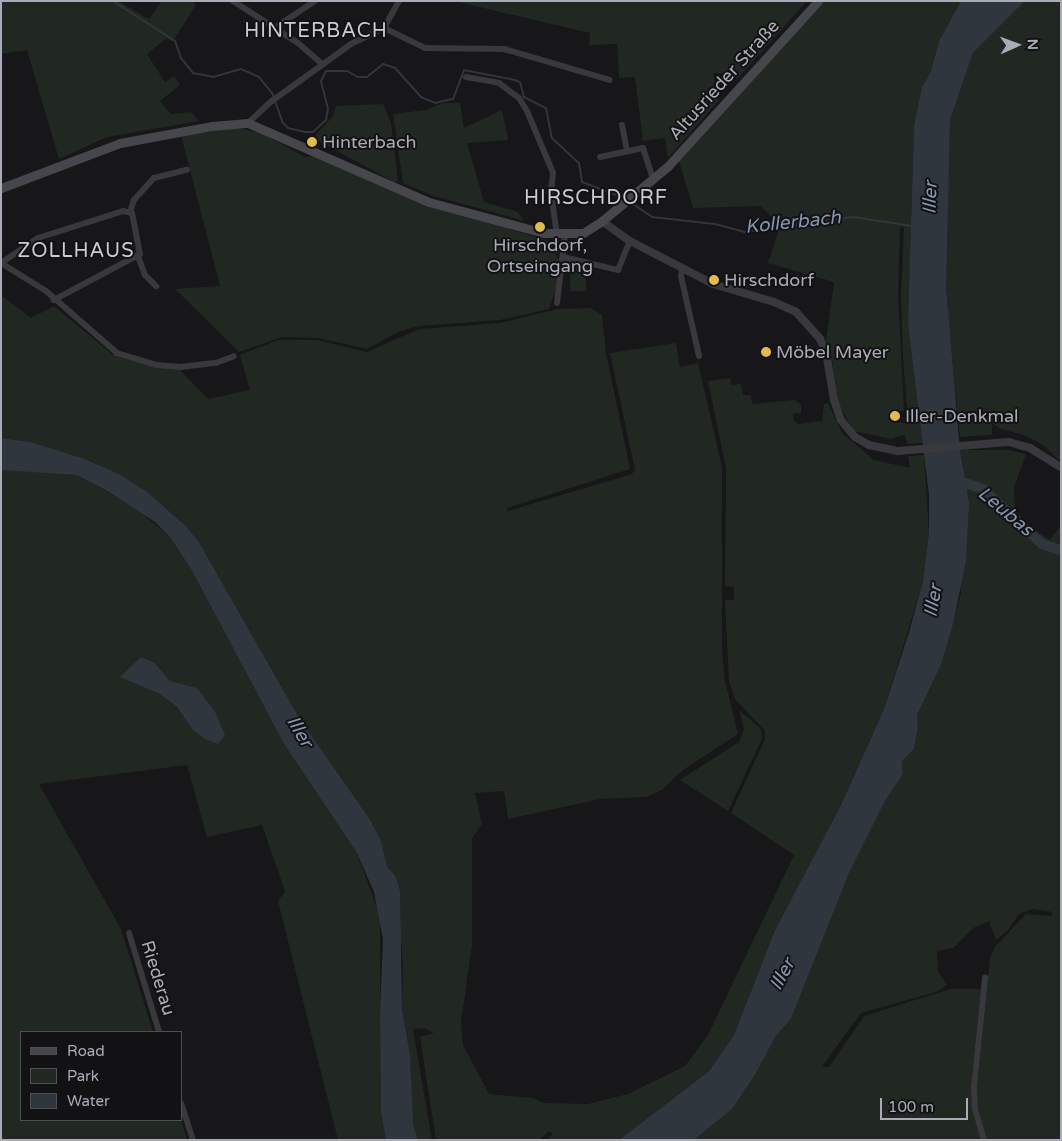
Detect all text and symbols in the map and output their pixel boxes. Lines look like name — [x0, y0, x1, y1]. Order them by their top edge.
street label: Altusrieder Straße — [664, 15, 784, 145]
district label: HINTERBACH — [243, 19, 389, 43]
north arrow — [992, 20, 1042, 70]
text: N — [1024, 39, 1041, 50]
place label: Hinterbach — [322, 131, 416, 153]
marker: Hinterbach — [306, 136, 318, 148]
water label: Iller — [919, 181, 943, 215]
district label: HIRSCHDORF — [523, 186, 669, 210]
water label: Kollerbach — [744, 207, 842, 239]
marker: Hirschdorf, Ortseingang — [534, 221, 546, 233]
place label: Hirschdorf, Ortseingang — [487, 235, 593, 278]
district label: ZOLLHAUS — [16, 239, 136, 263]
place label: Hirschdorf — [724, 269, 814, 291]
marker: Hirschdorf — [708, 274, 720, 286]
place label: Möbel Mayer — [776, 341, 889, 363]
marker: Möbel Mayer — [760, 346, 772, 358]
place label: Iller-Denkmal — [905, 405, 1019, 427]
marker: Iller-Denkmal — [889, 410, 901, 422]
water label: Leubas — [973, 482, 1037, 542]
water label: Iller — [920, 583, 948, 619]
water label: Iller — [281, 712, 317, 752]
street label: Riederau — [136, 938, 180, 1018]
water label: Iller — [765, 955, 801, 995]
legend — [20, 1031, 182, 1121]
text: Road — [67, 1042, 105, 1060]
text: Park — [67, 1067, 99, 1085]
scale bar — [882, 1088, 970, 1120]
text: Water — [67, 1092, 110, 1110]
text: 100 m — [888, 1098, 934, 1116]

